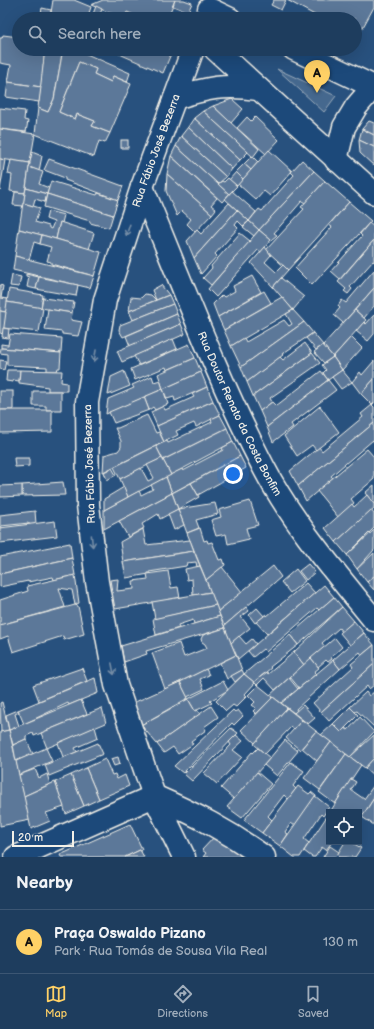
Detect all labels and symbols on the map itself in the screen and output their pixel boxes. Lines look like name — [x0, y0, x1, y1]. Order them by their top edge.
pin: A — [304, 60, 330, 93]
street label: Rua Fábio José Bezerra — [130, 92, 183, 209]
one-way arrow — [124, 224, 131, 237]
street label: Rua Doutor Renato da Costa Bonfim — [195, 330, 284, 498]
one-way arrow — [91, 349, 99, 362]
street label: Rua Fábio José Bezerra — [81, 404, 98, 524]
your location — [223, 464, 243, 484]
one-way arrow — [88, 534, 96, 547]
one-way arrow — [109, 662, 117, 675]
scale bar — [12, 829, 74, 848]

